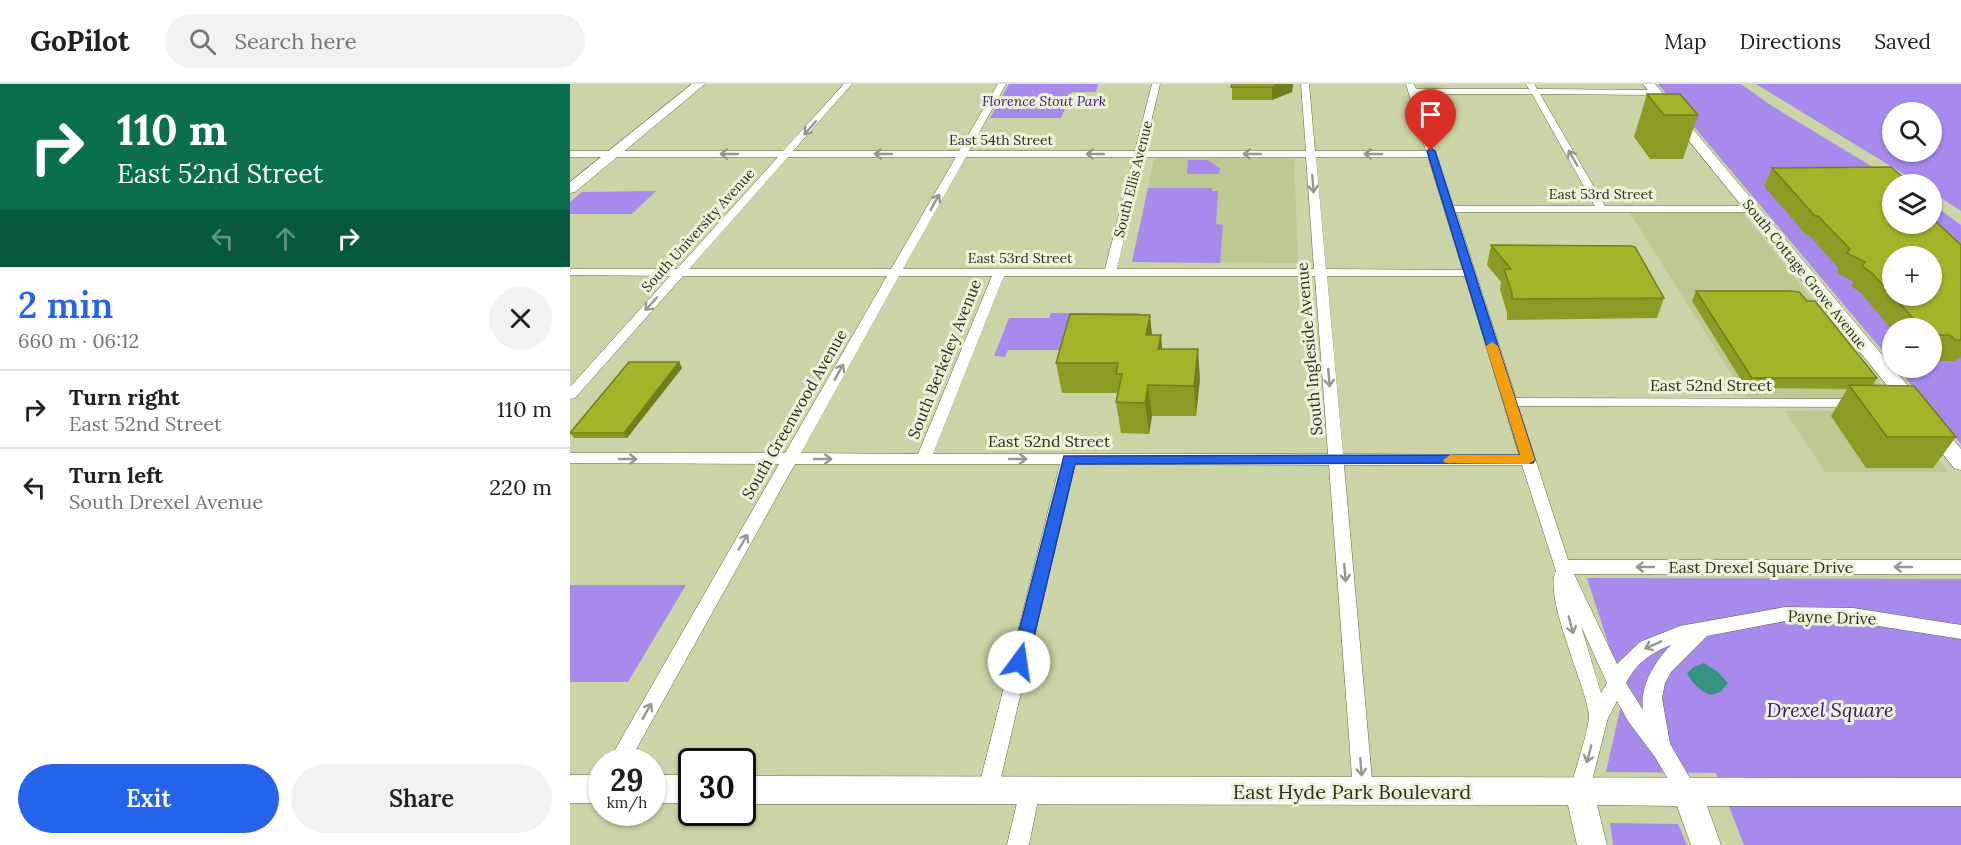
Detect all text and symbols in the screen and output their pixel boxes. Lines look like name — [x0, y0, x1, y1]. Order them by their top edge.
search box — [165, 14, 585, 68]
text: GoPilot — [30, 23, 129, 59]
icon: search — [186, 25, 219, 58]
text: Search here — [234, 27, 357, 55]
text: Map — [1664, 28, 1707, 55]
text: Directions — [1740, 28, 1841, 55]
text: Saved — [1874, 28, 1931, 55]
pin — [1405, 89, 1456, 151]
park label: Florence Stout Park — [982, 92, 1106, 110]
icon: arrive — [1414, 98, 1447, 131]
map controls — [1882, 102, 1942, 378]
button: search — [1882, 102, 1942, 162]
text: 110 m — [117, 103, 228, 157]
icon: right — [18, 108, 96, 186]
street label: South Ellis Avenue — [1110, 118, 1156, 239]
one-way arrow — [803, 120, 817, 135]
street label: East 54th Street — [949, 131, 1054, 149]
one-way arrow — [719, 148, 739, 160]
one-way arrow — [873, 148, 893, 160]
one-way arrow — [1085, 148, 1105, 160]
one-way arrow — [1243, 148, 1263, 160]
one-way arrow — [1364, 148, 1384, 160]
one-way arrow — [1567, 150, 1579, 167]
text: East 52nd Street — [117, 156, 323, 190]
street label: South University Avenue — [638, 164, 759, 296]
one-way arrow — [1308, 174, 1319, 194]
button: layers — [1882, 174, 1942, 234]
street label: East 53rd Street — [1549, 185, 1654, 203]
one-way arrow — [929, 194, 941, 211]
street label: South Cottage Grove Avenue — [1739, 195, 1871, 353]
icon: left — [206, 222, 239, 255]
icon: ahead — [269, 222, 302, 255]
icon: right — [332, 222, 365, 255]
button: + — [1882, 246, 1942, 306]
street label: East 53rd Street — [968, 249, 1073, 267]
street label: South Ingleside Avenue — [1291, 261, 1327, 436]
street label: South Berkeley Avenue — [903, 276, 985, 442]
text: 2 min — [18, 282, 113, 328]
button: close — [489, 287, 552, 350]
one-way arrow — [644, 297, 658, 312]
button: − — [1882, 318, 1942, 378]
street label: South Greenwood Avenue — [737, 325, 851, 503]
text: 660 m · 06:12 — [18, 328, 139, 353]
one-way arrow — [833, 364, 845, 381]
one-way arrow — [1324, 368, 1335, 388]
street label: East 52nd Street — [1650, 375, 1773, 395]
text: Turn right — [69, 383, 180, 411]
icon: right — [18, 393, 51, 426]
text: 110 m — [497, 395, 552, 423]
text: East 52nd Street — [69, 411, 222, 436]
street label: East 52nd Street — [988, 431, 1111, 451]
one-way arrow — [618, 453, 638, 465]
one-way arrow — [813, 453, 833, 465]
one-way arrow — [1008, 453, 1028, 465]
text: Turn left — [69, 461, 163, 489]
icon: left — [18, 471, 51, 504]
text: 220 m — [489, 473, 552, 501]
text: South Drexel Avenue — [69, 489, 263, 514]
one-way arrow — [738, 533, 749, 551]
street label: East Drexel Square Drive — [1669, 557, 1854, 577]
one-way arrow — [1635, 561, 1655, 573]
one-way arrow — [1893, 561, 1913, 573]
one-way arrow — [1340, 562, 1351, 582]
street label: Payne Drive — [1787, 605, 1877, 629]
one-way arrow — [1565, 615, 1577, 634]
position arrow — [987, 630, 1051, 694]
one-way arrow — [1645, 640, 1663, 651]
park label: Drexel Square — [1766, 697, 1894, 722]
one-way arrow — [641, 703, 653, 720]
one-way arrow — [1583, 744, 1594, 763]
speed limit sign: 30 — [678, 748, 756, 826]
one-way arrow — [1356, 757, 1367, 777]
text: 29 — [610, 761, 644, 799]
button: Exit — [18, 764, 279, 833]
button: Share — [291, 764, 552, 833]
street label: East Hyde Park Boulevard — [1233, 779, 1471, 804]
text: km/h — [607, 793, 647, 812]

